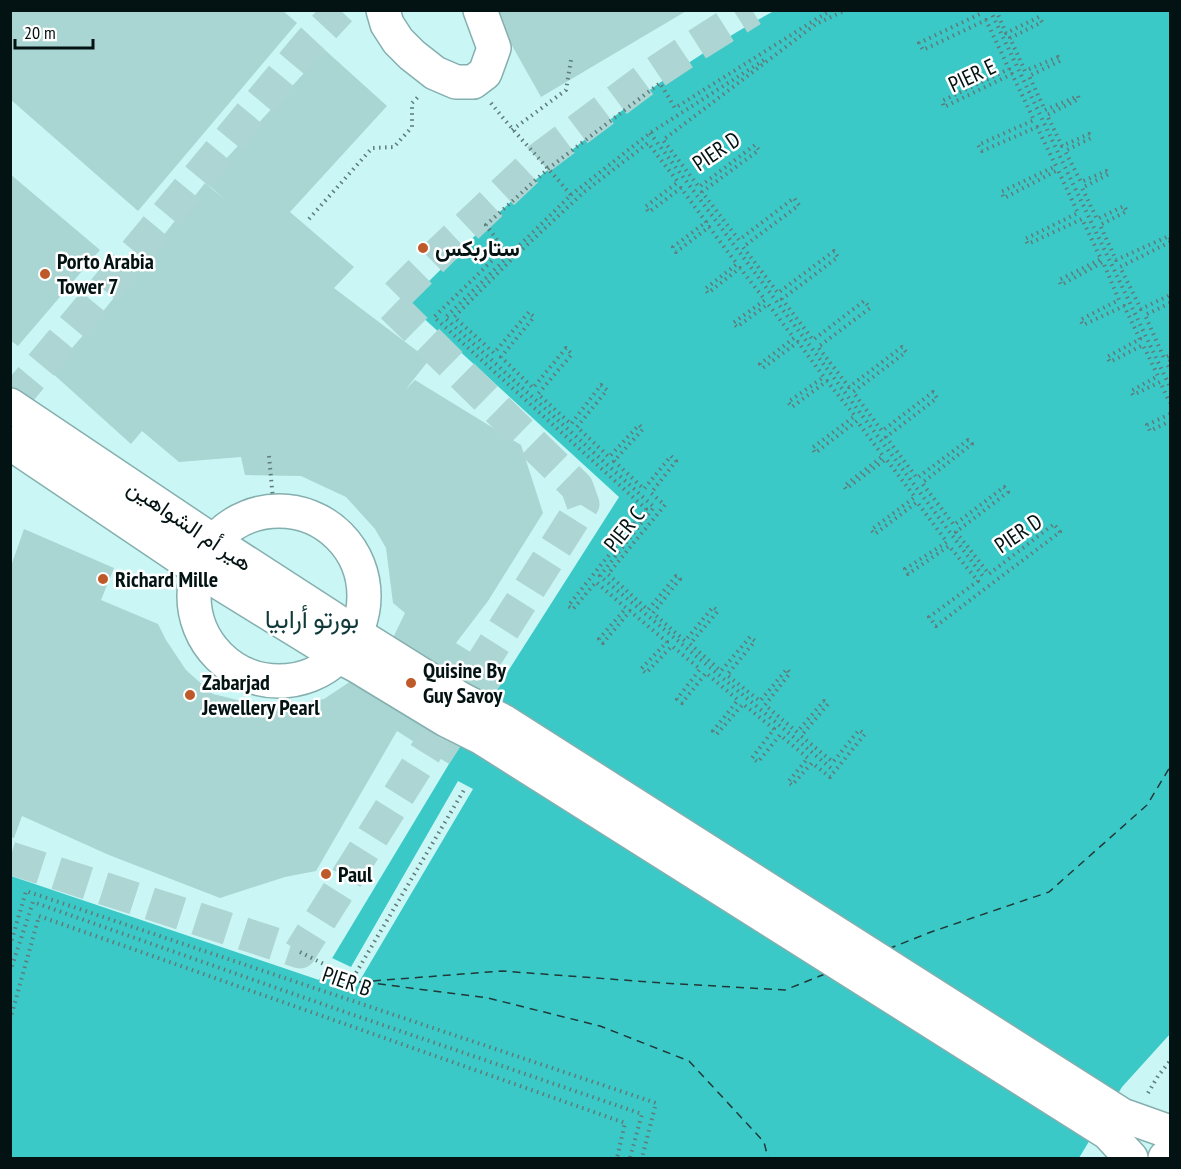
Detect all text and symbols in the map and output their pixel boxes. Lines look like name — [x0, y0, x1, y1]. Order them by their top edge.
scale bar — [15, 12, 93, 50]
text: 20 m — [24, 21, 56, 44]
street label: PIER E — [944, 52, 1000, 98]
street label: PIER D — [687, 125, 745, 177]
place label: ستاربكس — [435, 234, 520, 262]
marker: ستاربكس — [416, 241, 430, 255]
place label: Porto Arabia Tower 7 — [57, 247, 154, 300]
marker: Porto Arabia Tower 7 — [38, 267, 52, 281]
street label: هير أم الشواهين — [122, 473, 258, 578]
street label: PIER C — [597, 501, 651, 557]
street label: PIER D — [989, 507, 1047, 559]
place label: Richard Mille — [115, 565, 218, 593]
marker: Richard Mille — [96, 572, 110, 586]
district label: بورتو أرابيا — [265, 602, 359, 635]
place label: Quisine By Guy Savoy — [423, 656, 507, 709]
place label: Zabarjad Jewellery Pearl — [201, 668, 320, 721]
marker: Quisine By Guy Savoy — [404, 676, 418, 690]
marker: Zabarjad Jewellery Pearl — [183, 688, 197, 702]
place label: Paul — [338, 860, 373, 888]
marker: Paul — [319, 867, 333, 881]
street label: PIER B — [319, 960, 375, 1002]

